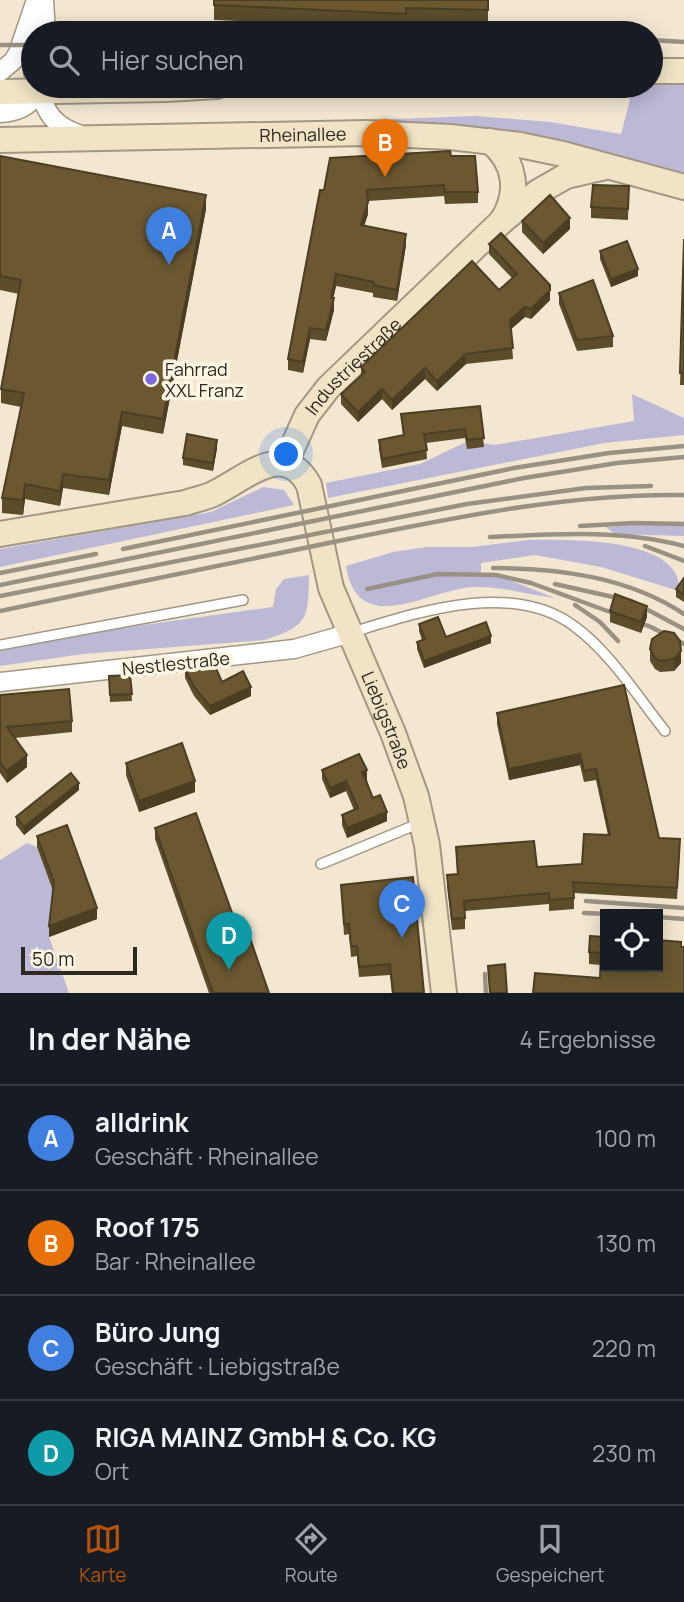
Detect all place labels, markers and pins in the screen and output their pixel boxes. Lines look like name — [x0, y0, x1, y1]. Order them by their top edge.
pin: B — [362, 119, 408, 177]
pin: A — [146, 207, 192, 265]
place label: Fahrrad XXL Franz — [165, 357, 244, 402]
marker: Fahrrad XXL Franz — [143, 371, 159, 387]
pin: C — [379, 880, 425, 938]
pin: D — [206, 912, 252, 970]

